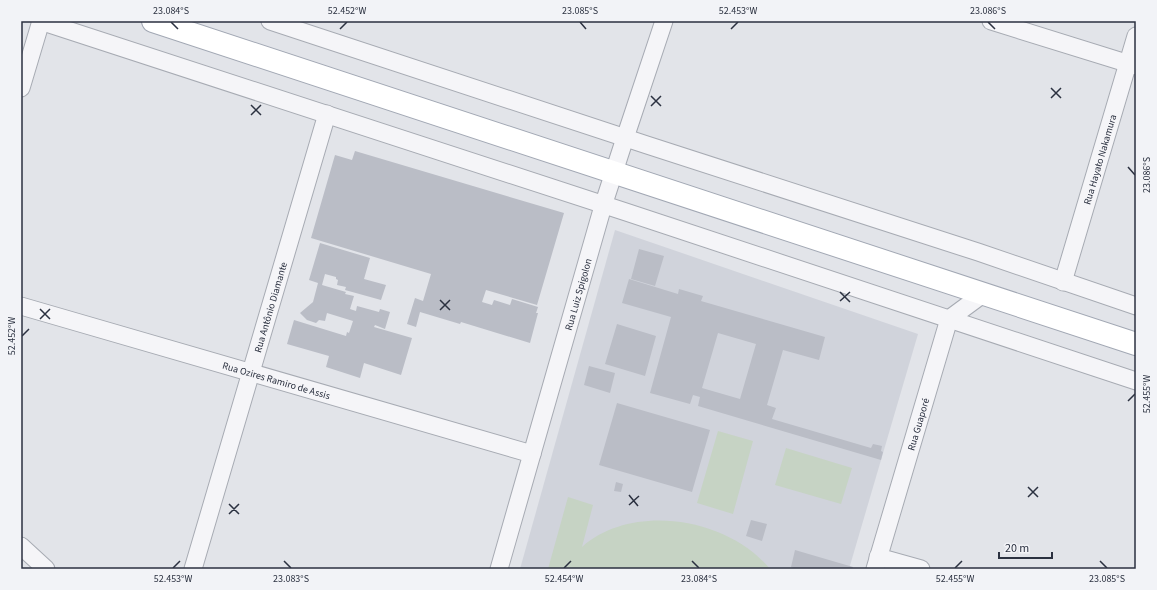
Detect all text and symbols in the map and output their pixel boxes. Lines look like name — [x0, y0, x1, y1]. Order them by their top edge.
text: 23.084°S — [153, 4, 189, 18]
text: 52.452°W — [328, 4, 366, 18]
text: 23.085°S — [562, 4, 598, 18]
text: 52.453°W — [719, 4, 757, 18]
text: 23.086°S — [970, 4, 1006, 18]
street label: Rua Hayato Nakamura — [1080, 113, 1120, 206]
text: 23.086°S — [1140, 157, 1154, 193]
street label: Rua Luiz Spigolon — [562, 257, 596, 332]
street label: Rua Antônio Diamante — [251, 260, 291, 354]
text: 52.452°W — [5, 317, 19, 355]
street label: Rua Ozires Ramiro de Assis — [221, 359, 332, 403]
text: 52.455°W — [1140, 375, 1154, 413]
street label: Rua Guaporé — [904, 396, 933, 452]
scale bar — [999, 534, 1052, 560]
text: 20 m — [1005, 540, 1029, 557]
text: 52.453°W — [154, 572, 192, 586]
text: 23.083°S — [273, 572, 309, 586]
text: 52.454°W — [545, 572, 583, 586]
text: 23.084°S — [681, 572, 717, 586]
text: 52.455°W — [936, 572, 974, 586]
text: 23.085°S — [1089, 572, 1125, 586]

